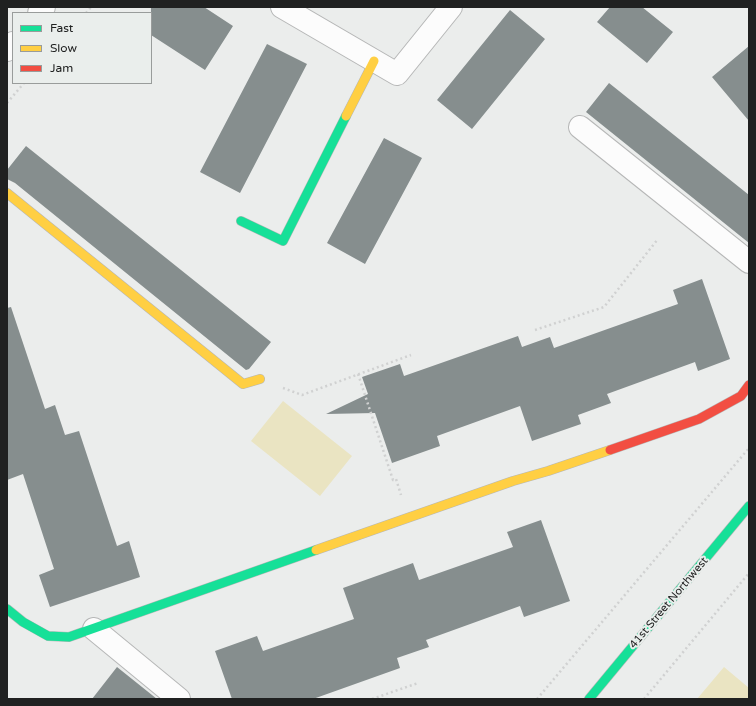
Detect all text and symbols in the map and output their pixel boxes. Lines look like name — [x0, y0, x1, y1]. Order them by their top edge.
legend — [12, 12, 152, 84]
text: Fast — [50, 21, 73, 35]
text: Slow — [50, 41, 77, 55]
text: Jam — [50, 61, 73, 75]
street label: 41st Street Northwest — [627, 555, 711, 651]

